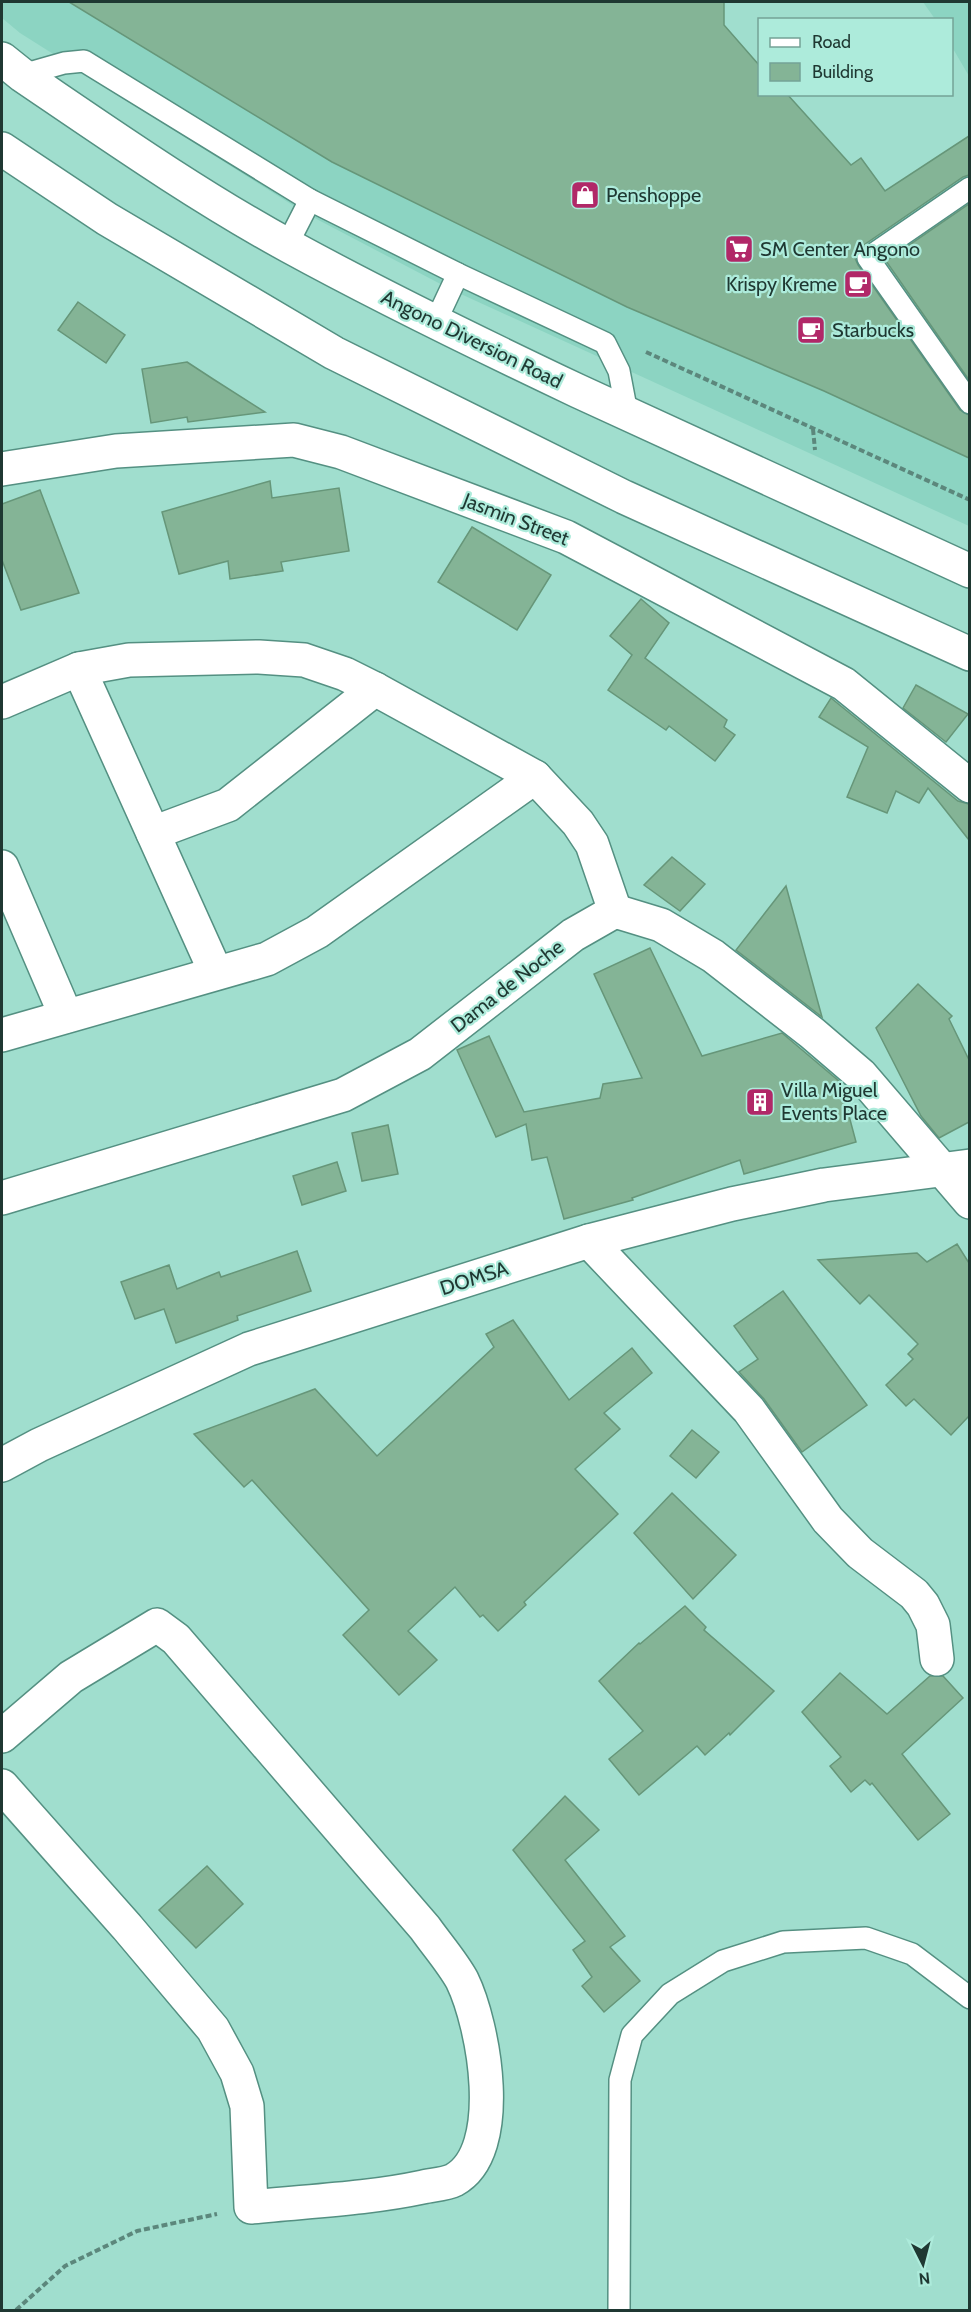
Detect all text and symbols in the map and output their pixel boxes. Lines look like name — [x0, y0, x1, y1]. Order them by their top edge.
legend — [758, 18, 953, 96]
text: Road — [812, 31, 851, 53]
text: Building — [812, 61, 874, 83]
shop icon: Penshoppe — [569, 179, 601, 211]
place label: Penshoppe — [606, 183, 701, 207]
supermarket icon: SM Center Angono — [723, 233, 755, 265]
place label: SM Center Angono — [760, 237, 920, 261]
cafe icon: Krispy Kreme — [842, 268, 874, 300]
place label: Krispy Kreme — [726, 272, 837, 296]
street label: Angono Diversion Road — [377, 285, 567, 393]
cafe icon: Starbucks — [795, 314, 827, 346]
place label: Starbucks — [832, 318, 914, 342]
street label: Jasmin Street — [459, 487, 573, 550]
street label: Dama de Noche — [446, 935, 568, 1037]
place label: Villa Miguel Events Place — [781, 1078, 887, 1125]
building icon: Villa Miguel Events Place — [744, 1086, 776, 1118]
street label: DOMSA — [437, 1256, 512, 1300]
north arrow — [893, 2234, 953, 2294]
text: N — [918, 2268, 931, 2288]

